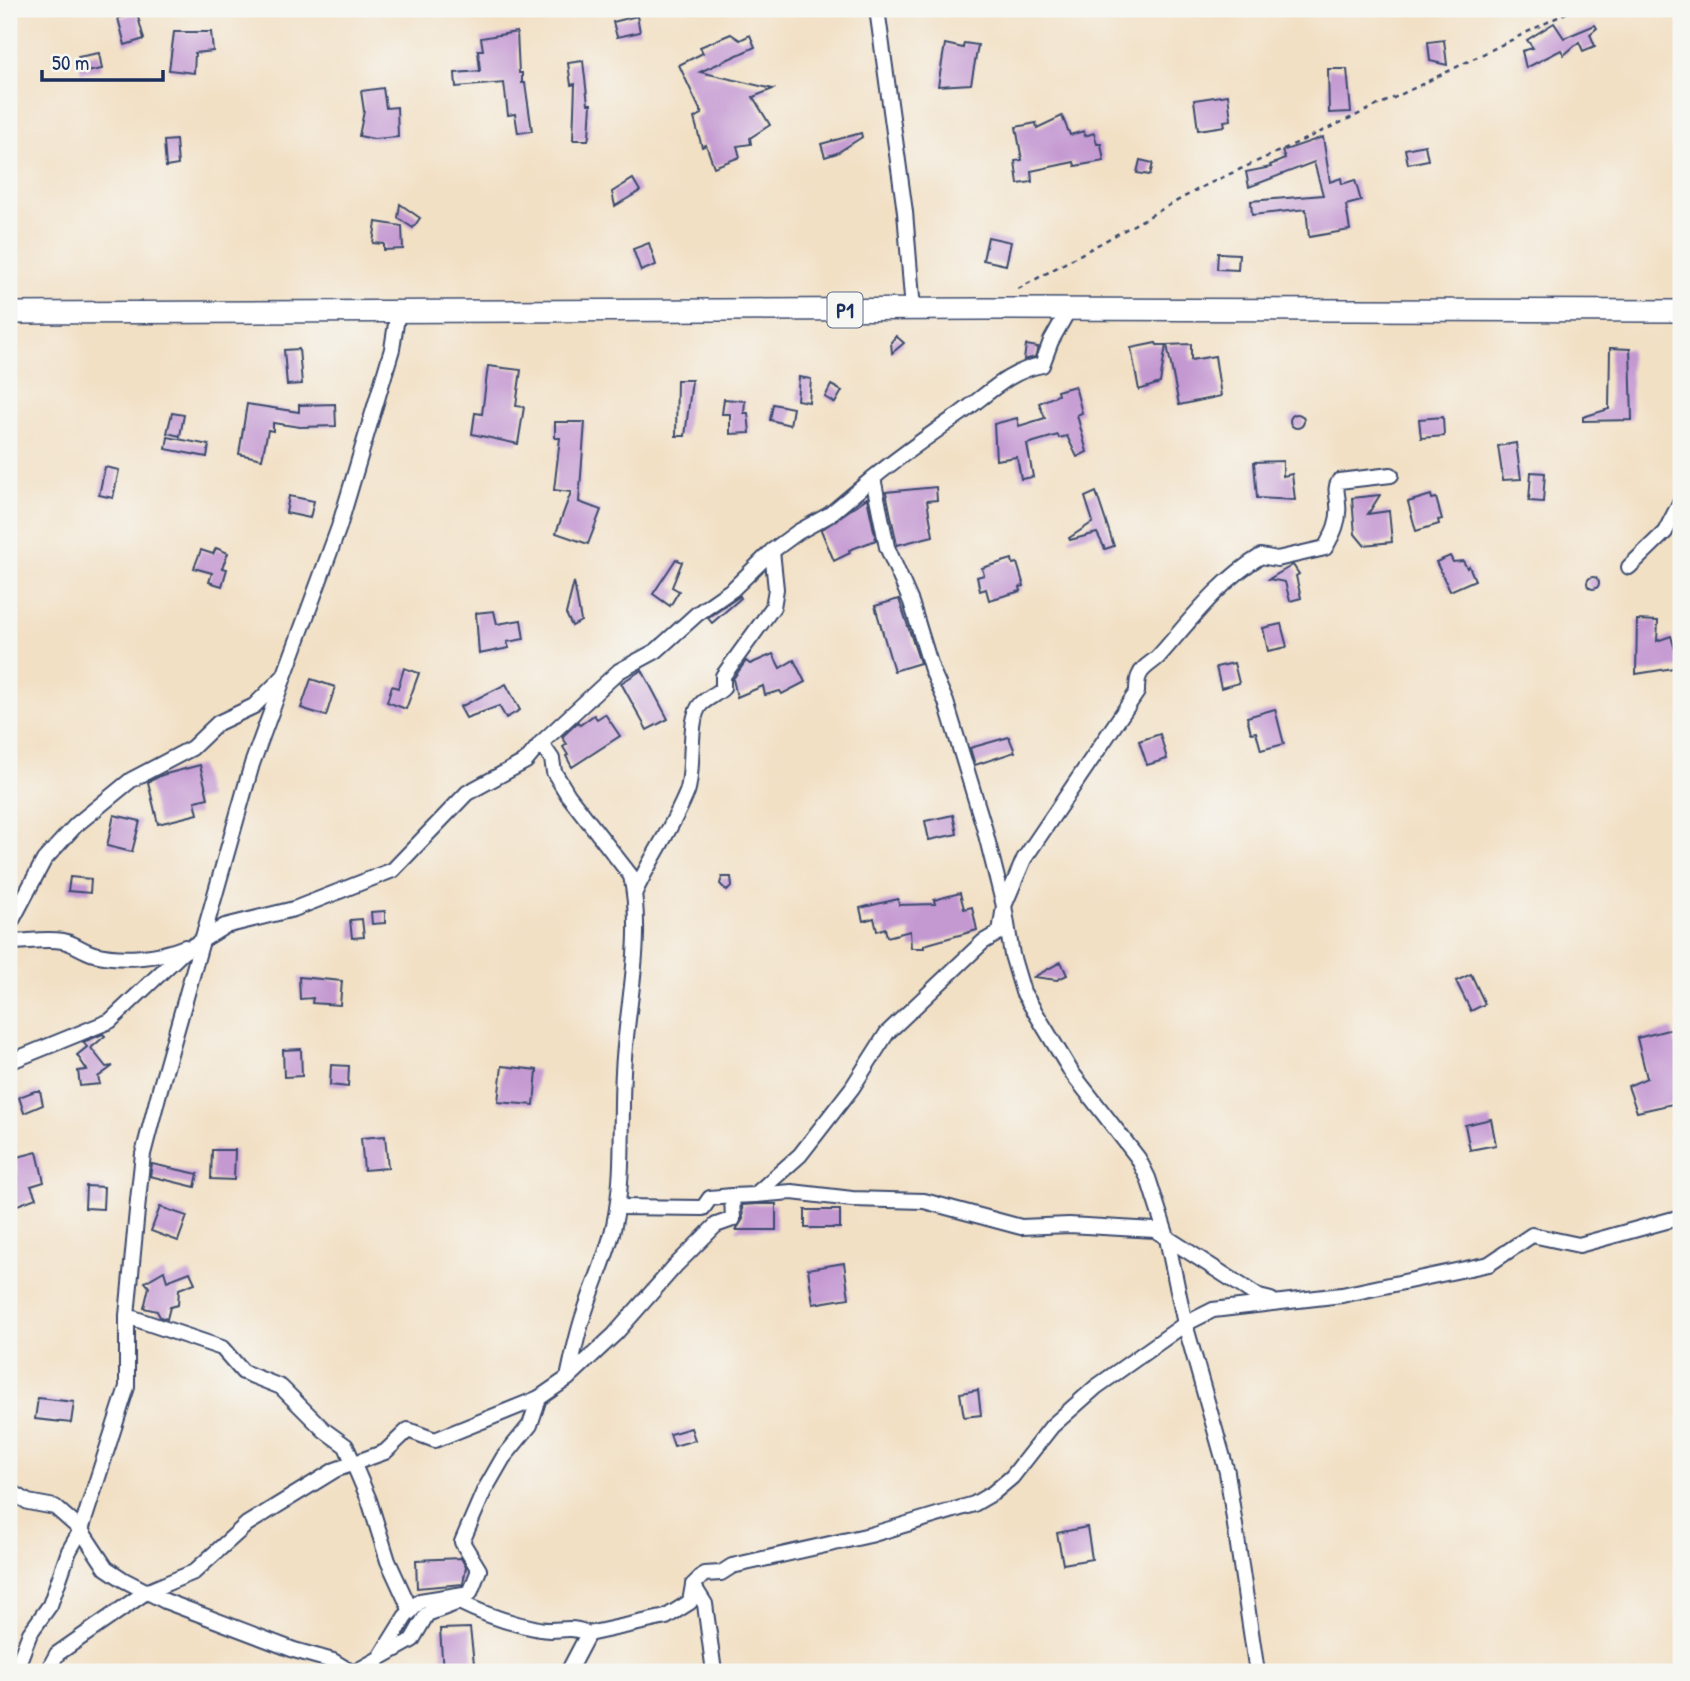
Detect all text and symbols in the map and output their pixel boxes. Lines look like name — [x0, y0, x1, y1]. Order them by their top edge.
scale bar — [42, 38, 163, 82]
text: 50 m — [52, 48, 89, 77]
road number: P1 — [828, 292, 862, 328]

